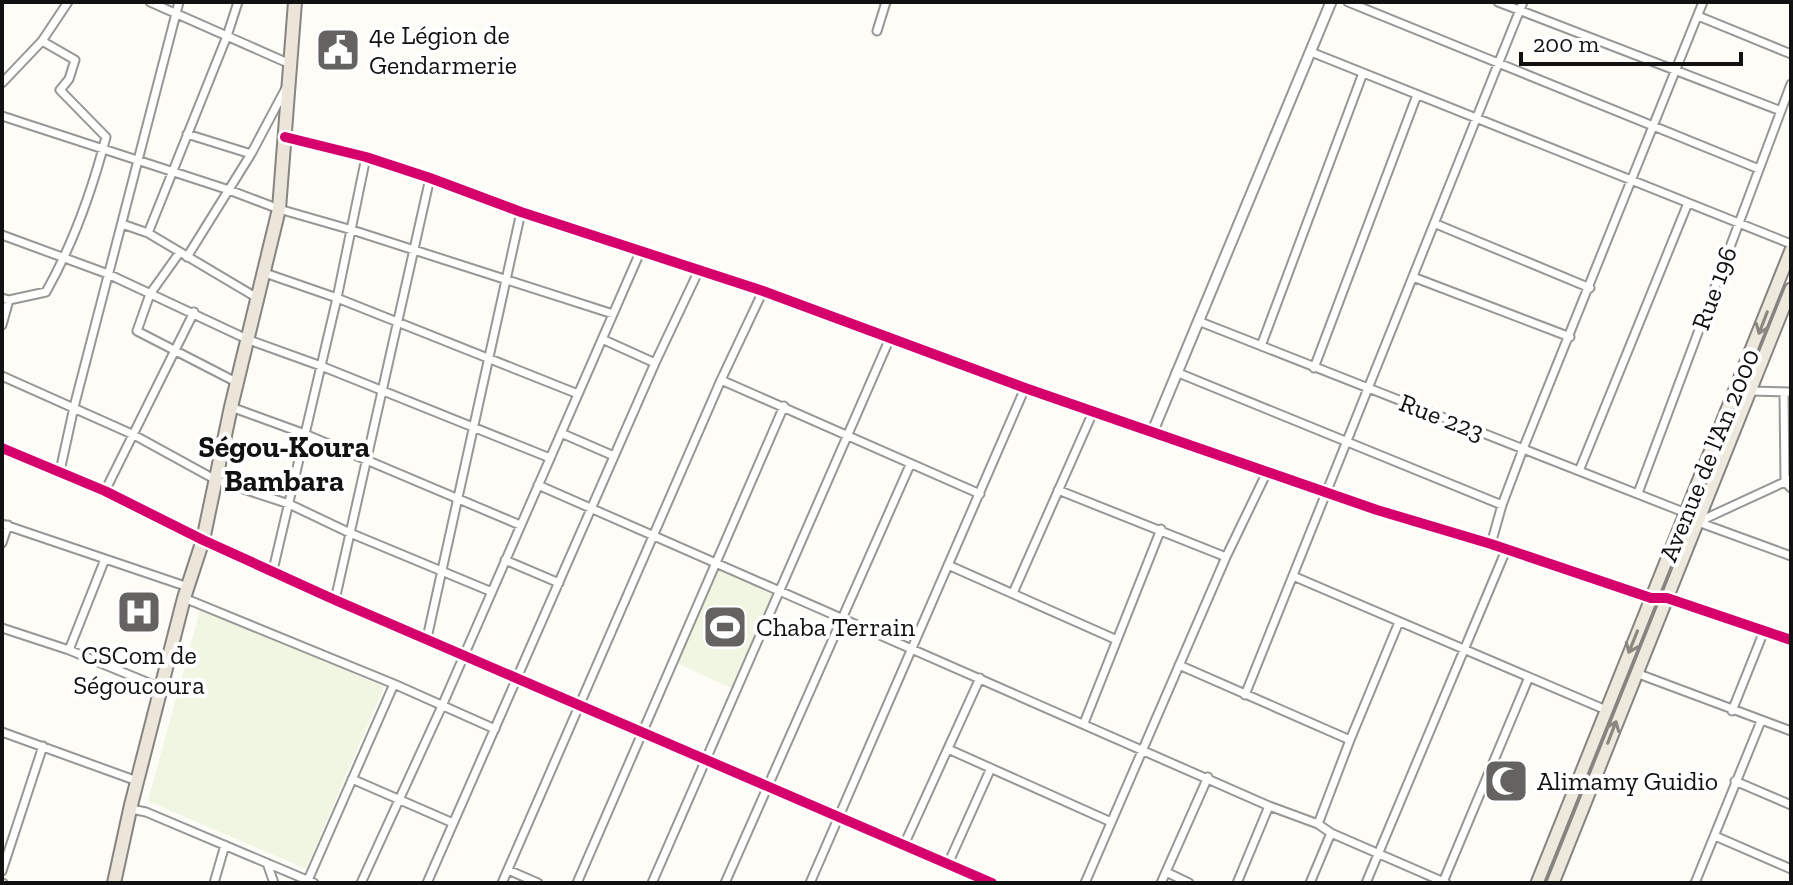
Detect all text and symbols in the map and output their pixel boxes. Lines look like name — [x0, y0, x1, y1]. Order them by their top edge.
scale bar — [1521, 16, 1741, 66]
place label: 4e Légion de Gendarmerie — [369, 19, 517, 81]
public building icon: 4e Légion de Gendarmerie — [314, 26, 362, 74]
text: 200 m — [1533, 29, 1599, 58]
street label: Rue 196 — [1684, 242, 1744, 334]
one-way arrow — [1755, 310, 1769, 335]
street label: Avenue de l'An 2000 — [1652, 344, 1766, 566]
street label: Rue 223 — [1395, 386, 1489, 448]
district label: Ségou-Koura Bambara — [198, 429, 370, 499]
hospital icon: CSCom de Ségoucoura — [115, 588, 163, 636]
sports icon: Chaba Terrain — [701, 603, 749, 651]
place label: Chaba Terrain — [756, 611, 915, 643]
one-way arrow — [1625, 629, 1640, 654]
place label: CSCom de Ségoucoura — [73, 639, 205, 701]
one-way arrow — [1606, 720, 1620, 745]
mosque icon: Alimamy Guidio — [1482, 757, 1530, 805]
place label: Alimamy Guidio — [1537, 765, 1718, 797]

